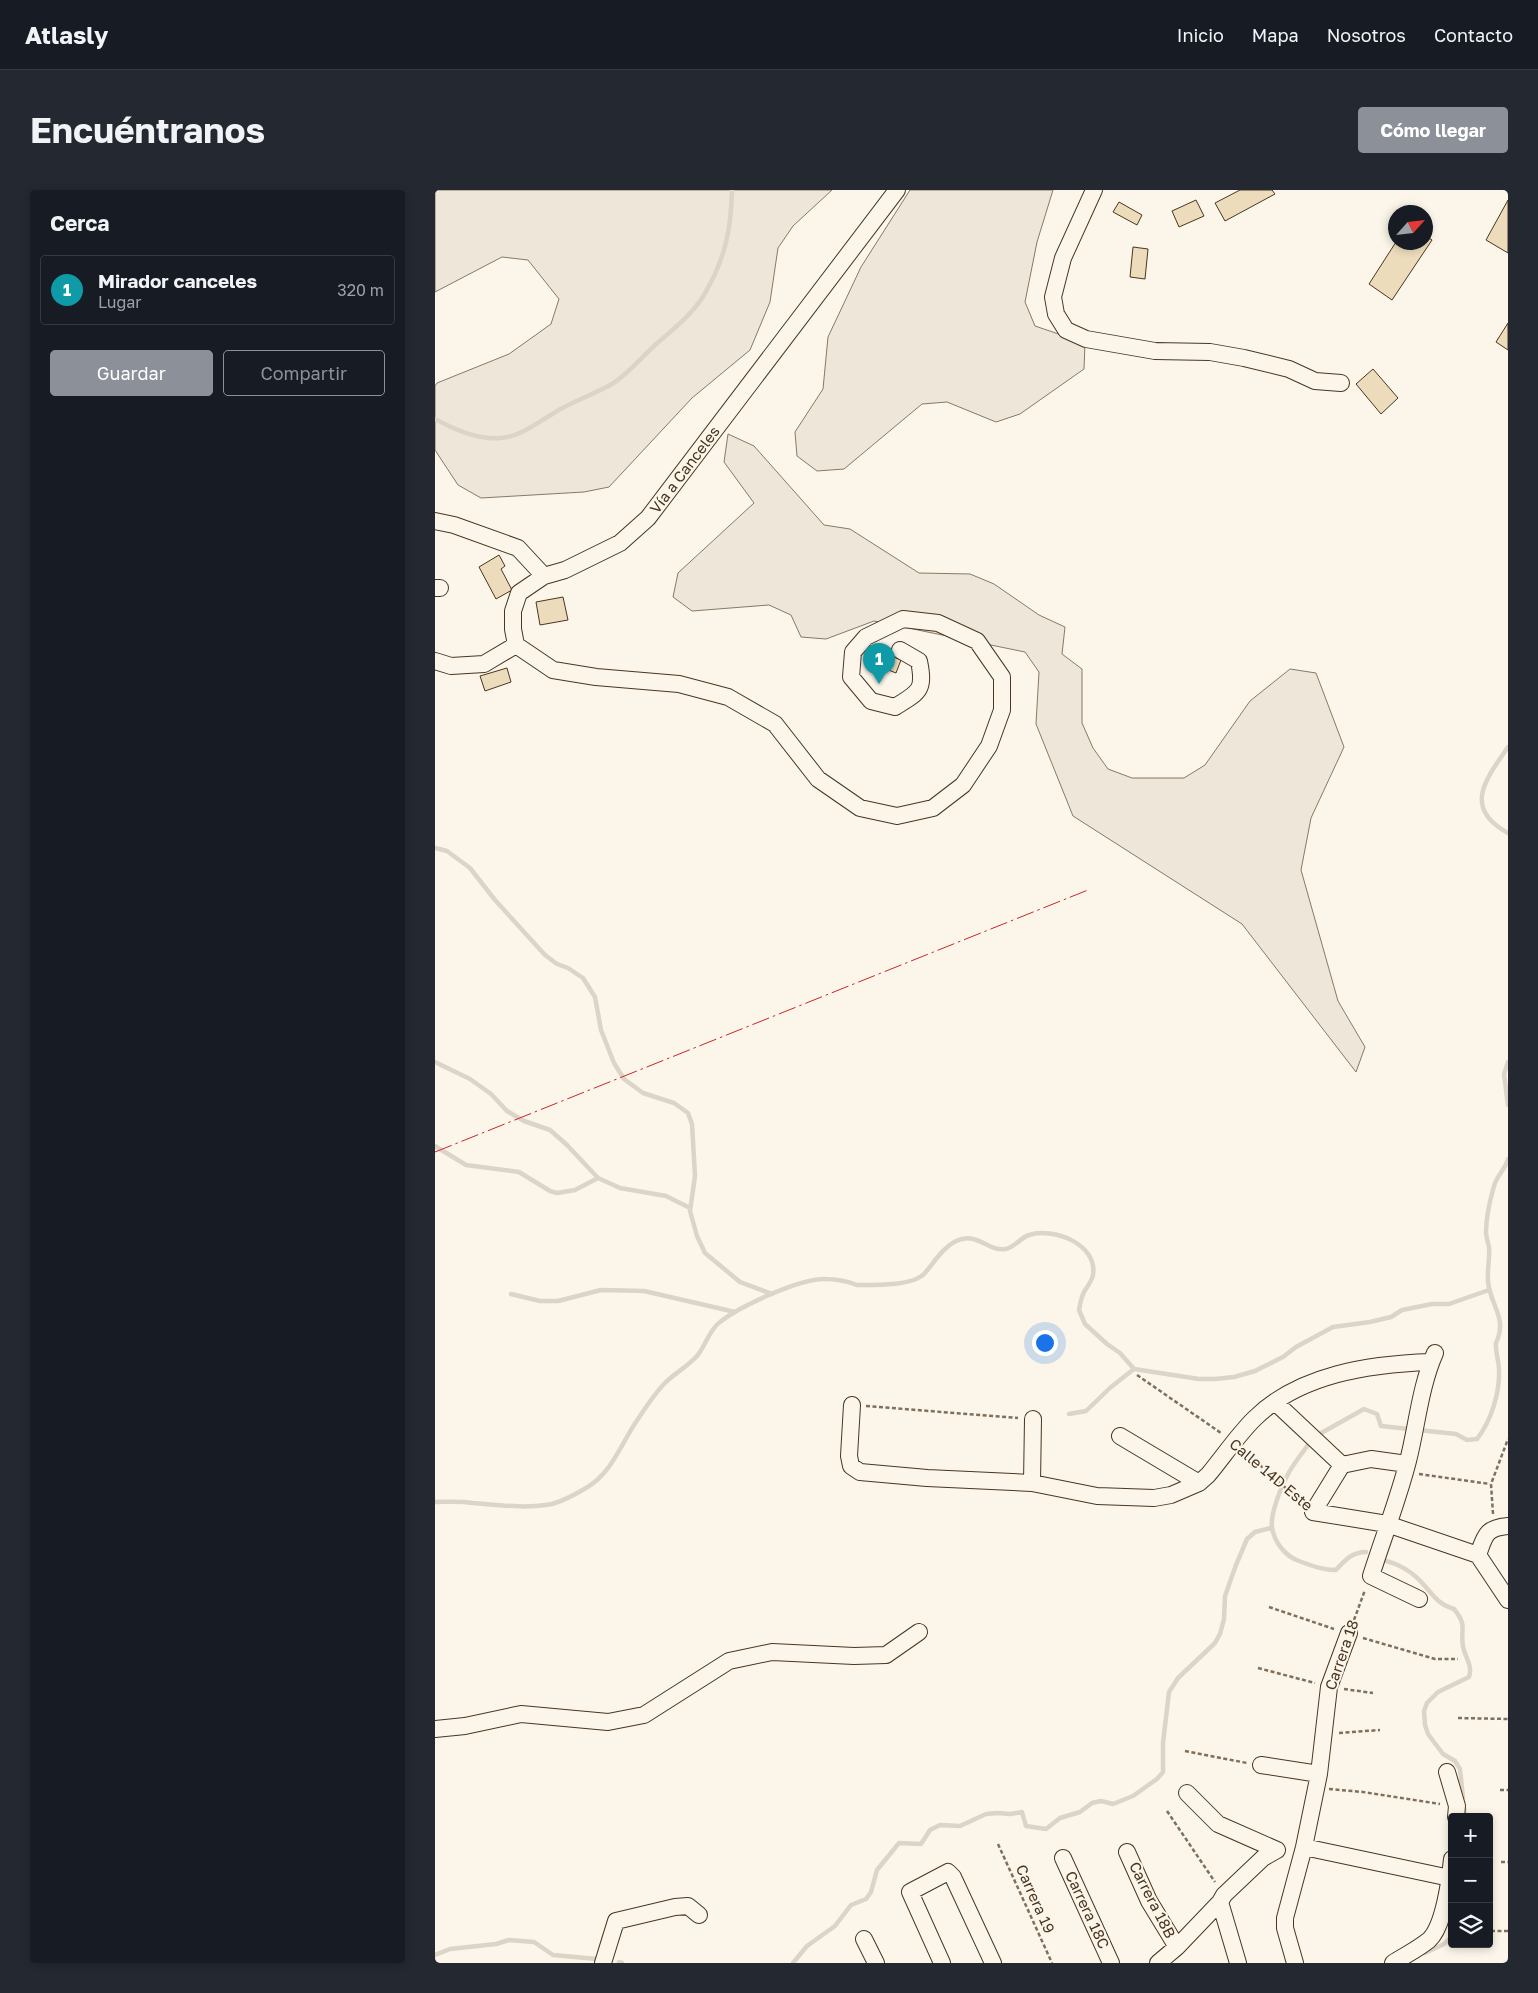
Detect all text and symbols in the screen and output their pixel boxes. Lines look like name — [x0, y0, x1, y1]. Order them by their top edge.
text: Atlasly — [25, 20, 108, 49]
text: Inicio — [1177, 24, 1224, 46]
text: Mapa — [1252, 24, 1299, 46]
text: Nosotros — [1327, 24, 1406, 46]
text: Contacto — [1434, 24, 1513, 46]
button: Cómo llegar — [1358, 107, 1508, 153]
text: Encuéntranos — [30, 109, 265, 151]
north arrow — [1388, 205, 1433, 250]
text: Cerca — [50, 210, 109, 236]
text: Mirador canceles — [98, 269, 257, 292]
text: 1 — [63, 280, 71, 300]
text: 320 m — [337, 280, 384, 300]
text: Lugar — [98, 292, 142, 312]
button: Guardar — [50, 350, 213, 396]
button: Compartir — [223, 350, 385, 396]
street label: Vía a Canceles — [646, 422, 723, 517]
pin: 1 — [863, 643, 895, 684]
your location — [1032, 1330, 1058, 1356]
street label: Calle 14D Este — [1226, 1434, 1317, 1514]
street label: Carrera 18 — [1321, 1617, 1361, 1692]
map controls — [1448, 1813, 1493, 1948]
button: + — [1448, 1813, 1493, 1858]
street label: Carrera 18B — [1126, 1858, 1180, 1941]
button: − — [1448, 1858, 1493, 1903]
street label: Carrera 19 — [1013, 1861, 1059, 1936]
street label: Carrera 18C — [1062, 1868, 1114, 1951]
button: layers — [1448, 1903, 1493, 1948]

